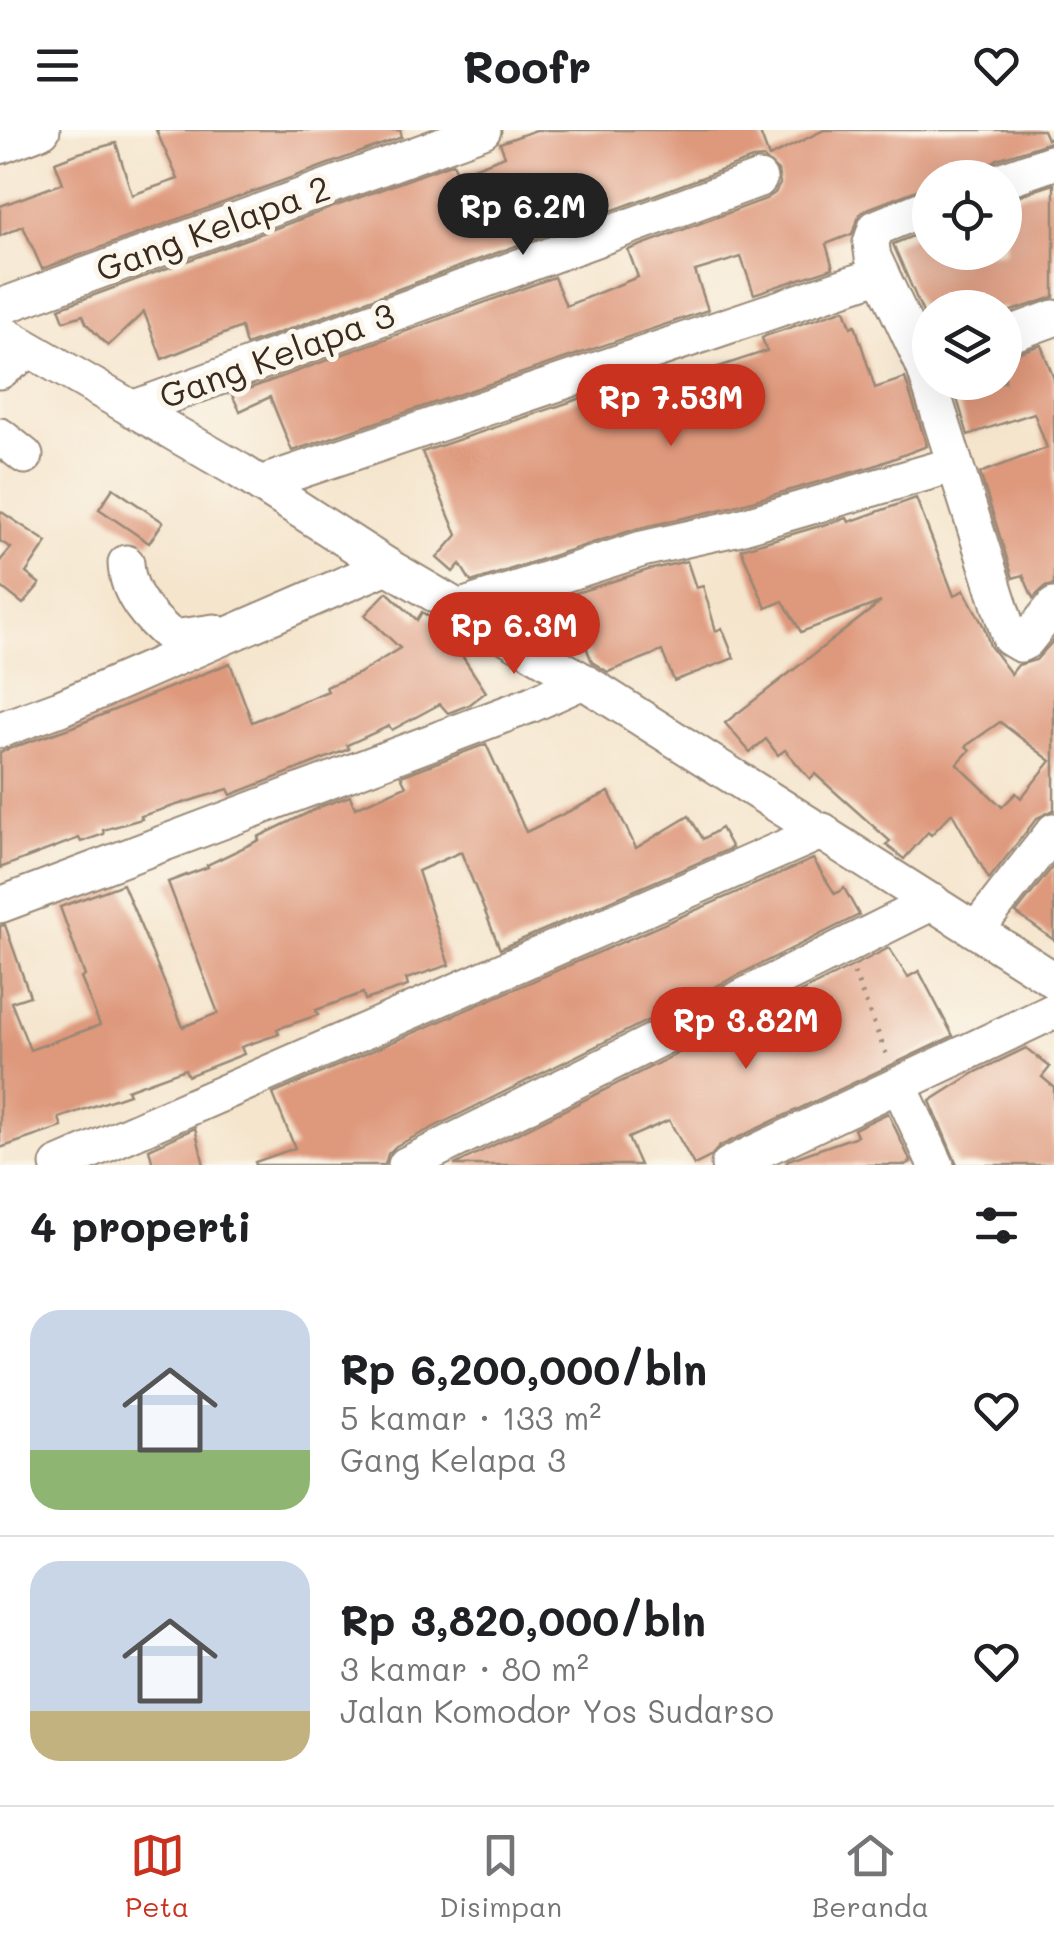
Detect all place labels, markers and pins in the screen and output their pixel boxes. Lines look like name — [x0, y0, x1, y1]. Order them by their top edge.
pin: Rp 6.2M — [431, 173, 615, 258]
pin: Rp 7.53M — [568, 364, 774, 449]
pin: Rp 6.3M — [422, 592, 606, 677]
pin: Rp 3.82M — [643, 987, 849, 1072]

